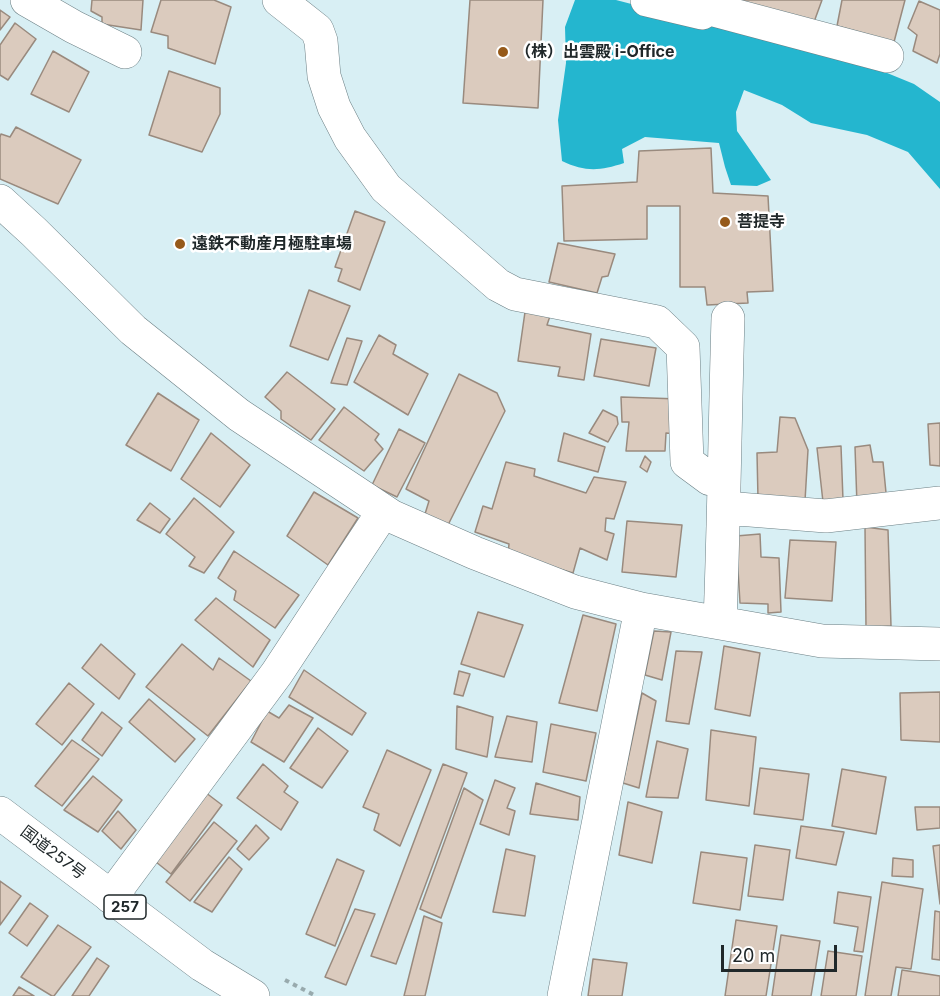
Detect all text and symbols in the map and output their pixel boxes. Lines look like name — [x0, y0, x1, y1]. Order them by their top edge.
place label: （株）出雲殿 i-Office — [515, 42, 674, 62]
marker: （株）出雲殿 i-Office — [496, 45, 510, 59]
place label: 菩提寺 — [737, 212, 785, 232]
marker: 菩提寺 — [718, 215, 732, 229]
place label: 遠鉄不動産月極駐車場 — [192, 234, 352, 254]
marker: 遠鉄不動産月極駐車場 — [173, 237, 187, 251]
street label: 国道257号 — [17, 822, 89, 884]
road number: 257 — [104, 895, 146, 919]
scale bar — [724, 933, 840, 971]
text: 20 m — [732, 945, 775, 966]

